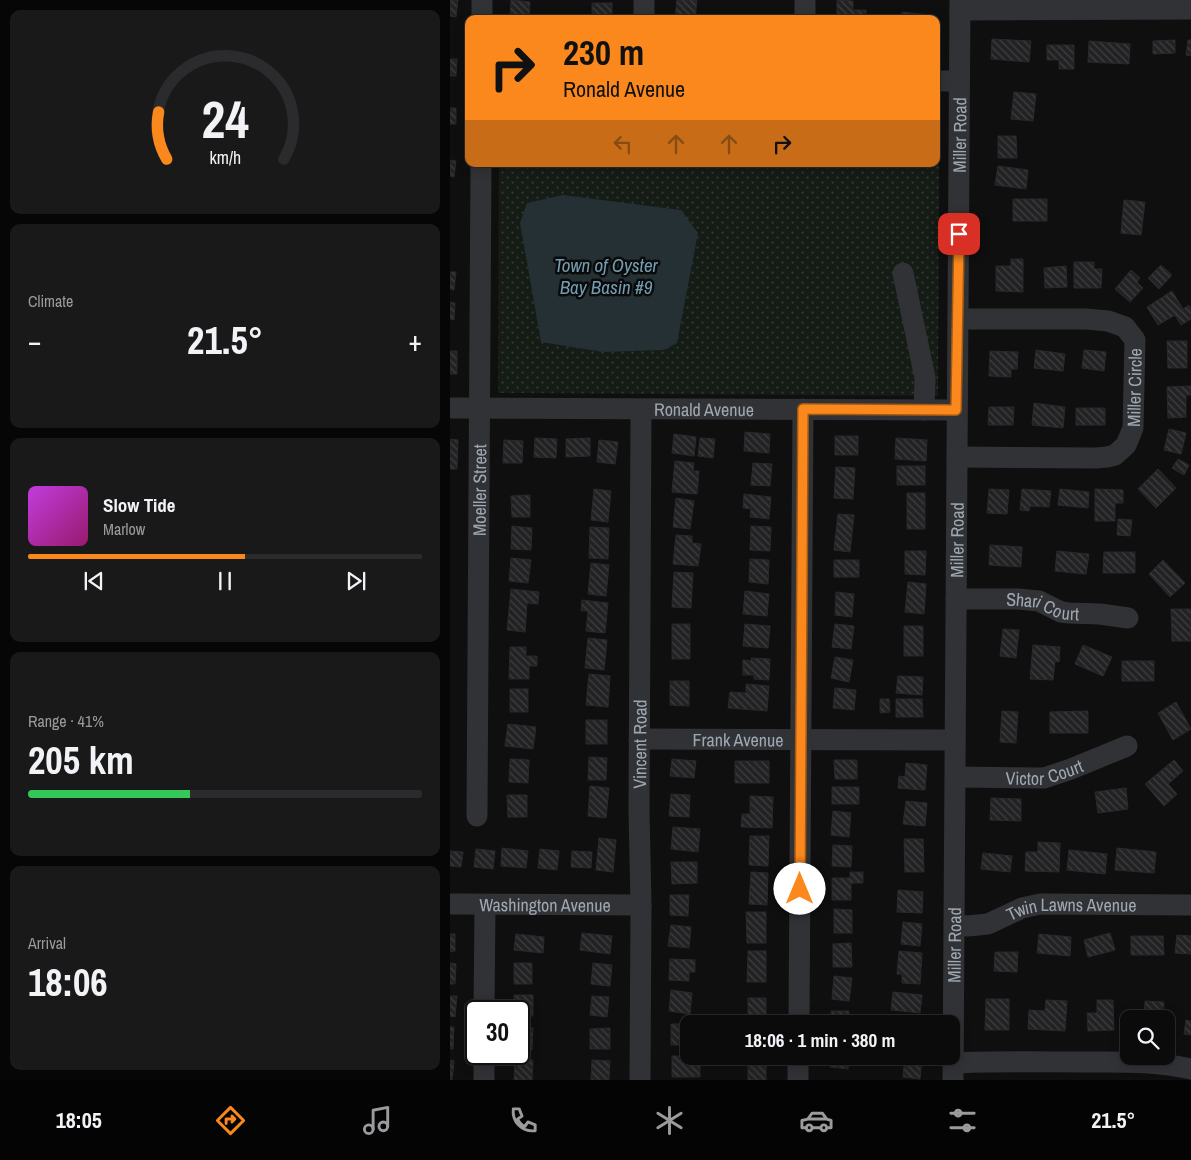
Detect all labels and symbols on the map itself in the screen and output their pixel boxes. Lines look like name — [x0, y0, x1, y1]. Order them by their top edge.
street label: Miller Road — [946, 97, 972, 173]
pin — [938, 213, 980, 255]
water label: Town of Oyster Bay Basin #9 — [554, 252, 659, 300]
street label: Miller Circle — [1121, 348, 1147, 427]
street label: Ronald Avenue — [654, 396, 754, 422]
street label: Moeller Street — [466, 444, 492, 536]
street label: Miller Road — [944, 502, 969, 578]
street label: Shari Court — [1006, 586, 1079, 626]
street label: Vincent Road — [627, 699, 652, 789]
street label: Frank Avenue — [692, 727, 784, 752]
street label: Victor Court — [1006, 753, 1087, 791]
position arrow — [773, 862, 825, 914]
street label: Washington Avenue — [479, 892, 611, 917]
street label: Twin Lawns Avenue — [1002, 892, 1137, 926]
street label: Miller Road — [941, 907, 967, 983]
speed limit sign: 30 — [465, 1000, 530, 1065]

